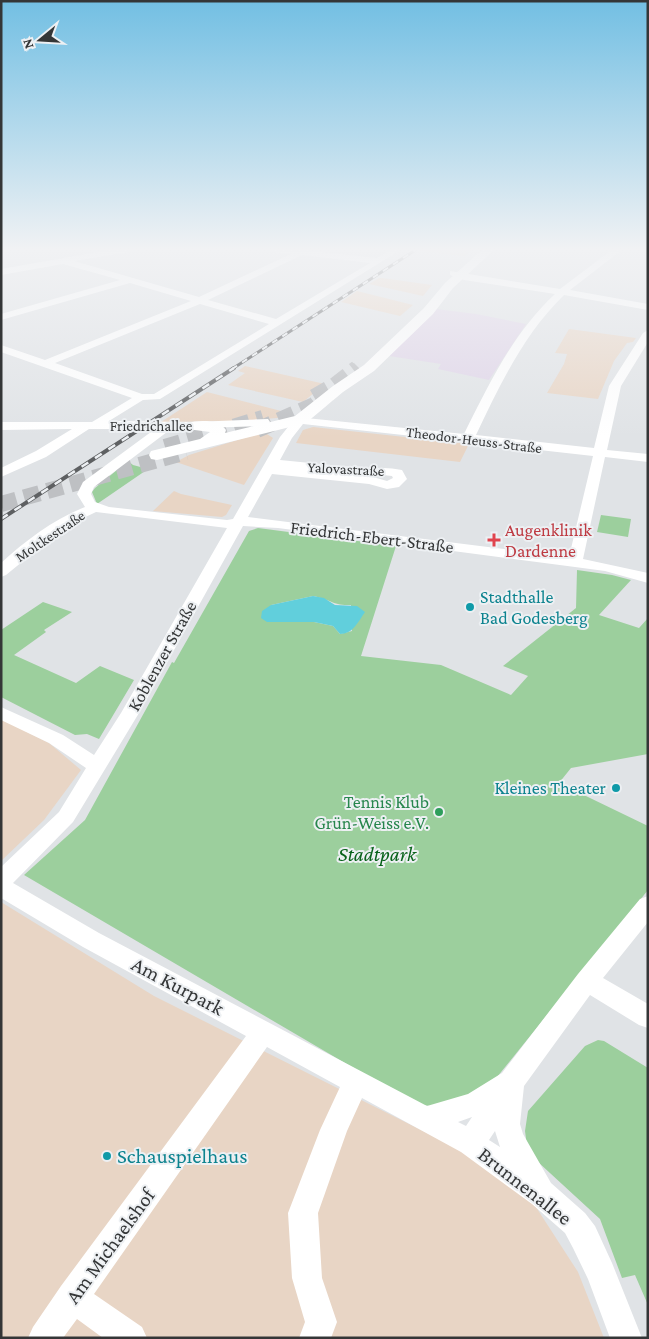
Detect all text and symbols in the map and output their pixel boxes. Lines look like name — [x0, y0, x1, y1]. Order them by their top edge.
north arrow — [15, 15, 65, 65]
text: N — [18, 37, 37, 51]
street label: Friedrichallee — [110, 418, 193, 434]
street label: Theodor-Heuss-Straße — [405, 424, 543, 456]
street label: Yalovastraße — [307, 459, 385, 479]
street label: Moltkestraße — [12, 507, 88, 565]
street label: Friedrich-Ebert-Straße — [289, 517, 455, 557]
place label: Augenklinik Dardenne — [505, 520, 592, 561]
marker: Augenklinik Dardenne — [487, 533, 501, 547]
place label: Stadthalle Bad Godesberg — [480, 587, 588, 628]
street label: Koblenzer Straße — [124, 597, 201, 714]
marker: Stadthalle Bad Godesberg — [464, 601, 476, 613]
place label: Kleines Theater — [494, 778, 607, 798]
marker: Kleines Theater — [610, 782, 622, 794]
place label: Tennis Klub Grün-Weiss e.V. — [314, 792, 429, 833]
marker: Tennis Klub Grün-Weiss e.V. — [433, 806, 445, 818]
park label: Stadtpark — [338, 842, 417, 866]
street label: Am Kurpark — [128, 952, 228, 1020]
street label: Brunnenallee — [473, 1142, 577, 1230]
place label: Schauspielhaus — [117, 1144, 247, 1168]
marker: Schauspielhaus — [101, 1150, 113, 1162]
street label: Am Michaelshof — [60, 1182, 161, 1308]

